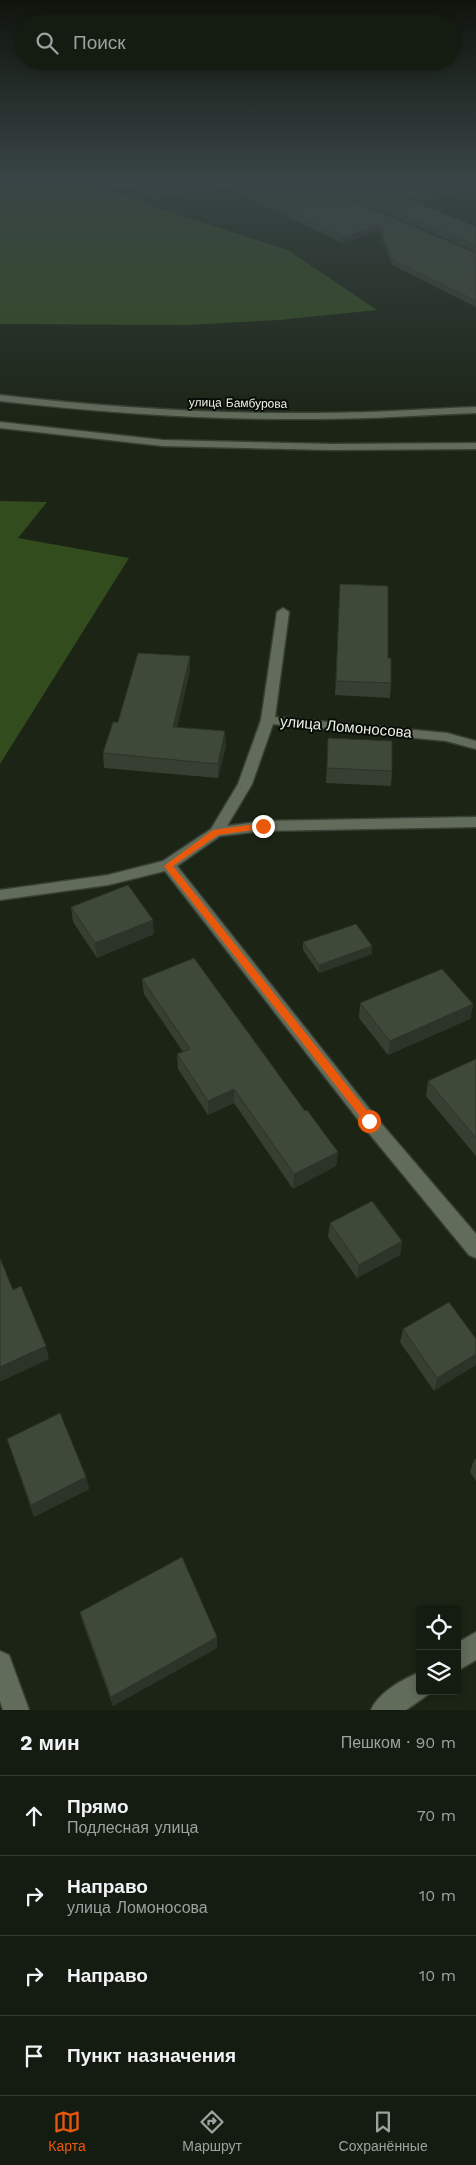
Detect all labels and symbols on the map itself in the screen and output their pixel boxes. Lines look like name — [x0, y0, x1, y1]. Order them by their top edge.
street label: улица Бамбурова — [189, 395, 288, 411]
street label: улица Ломоносова — [279, 712, 413, 742]
route end — [252, 815, 275, 838]
route start — [358, 1110, 381, 1133]

